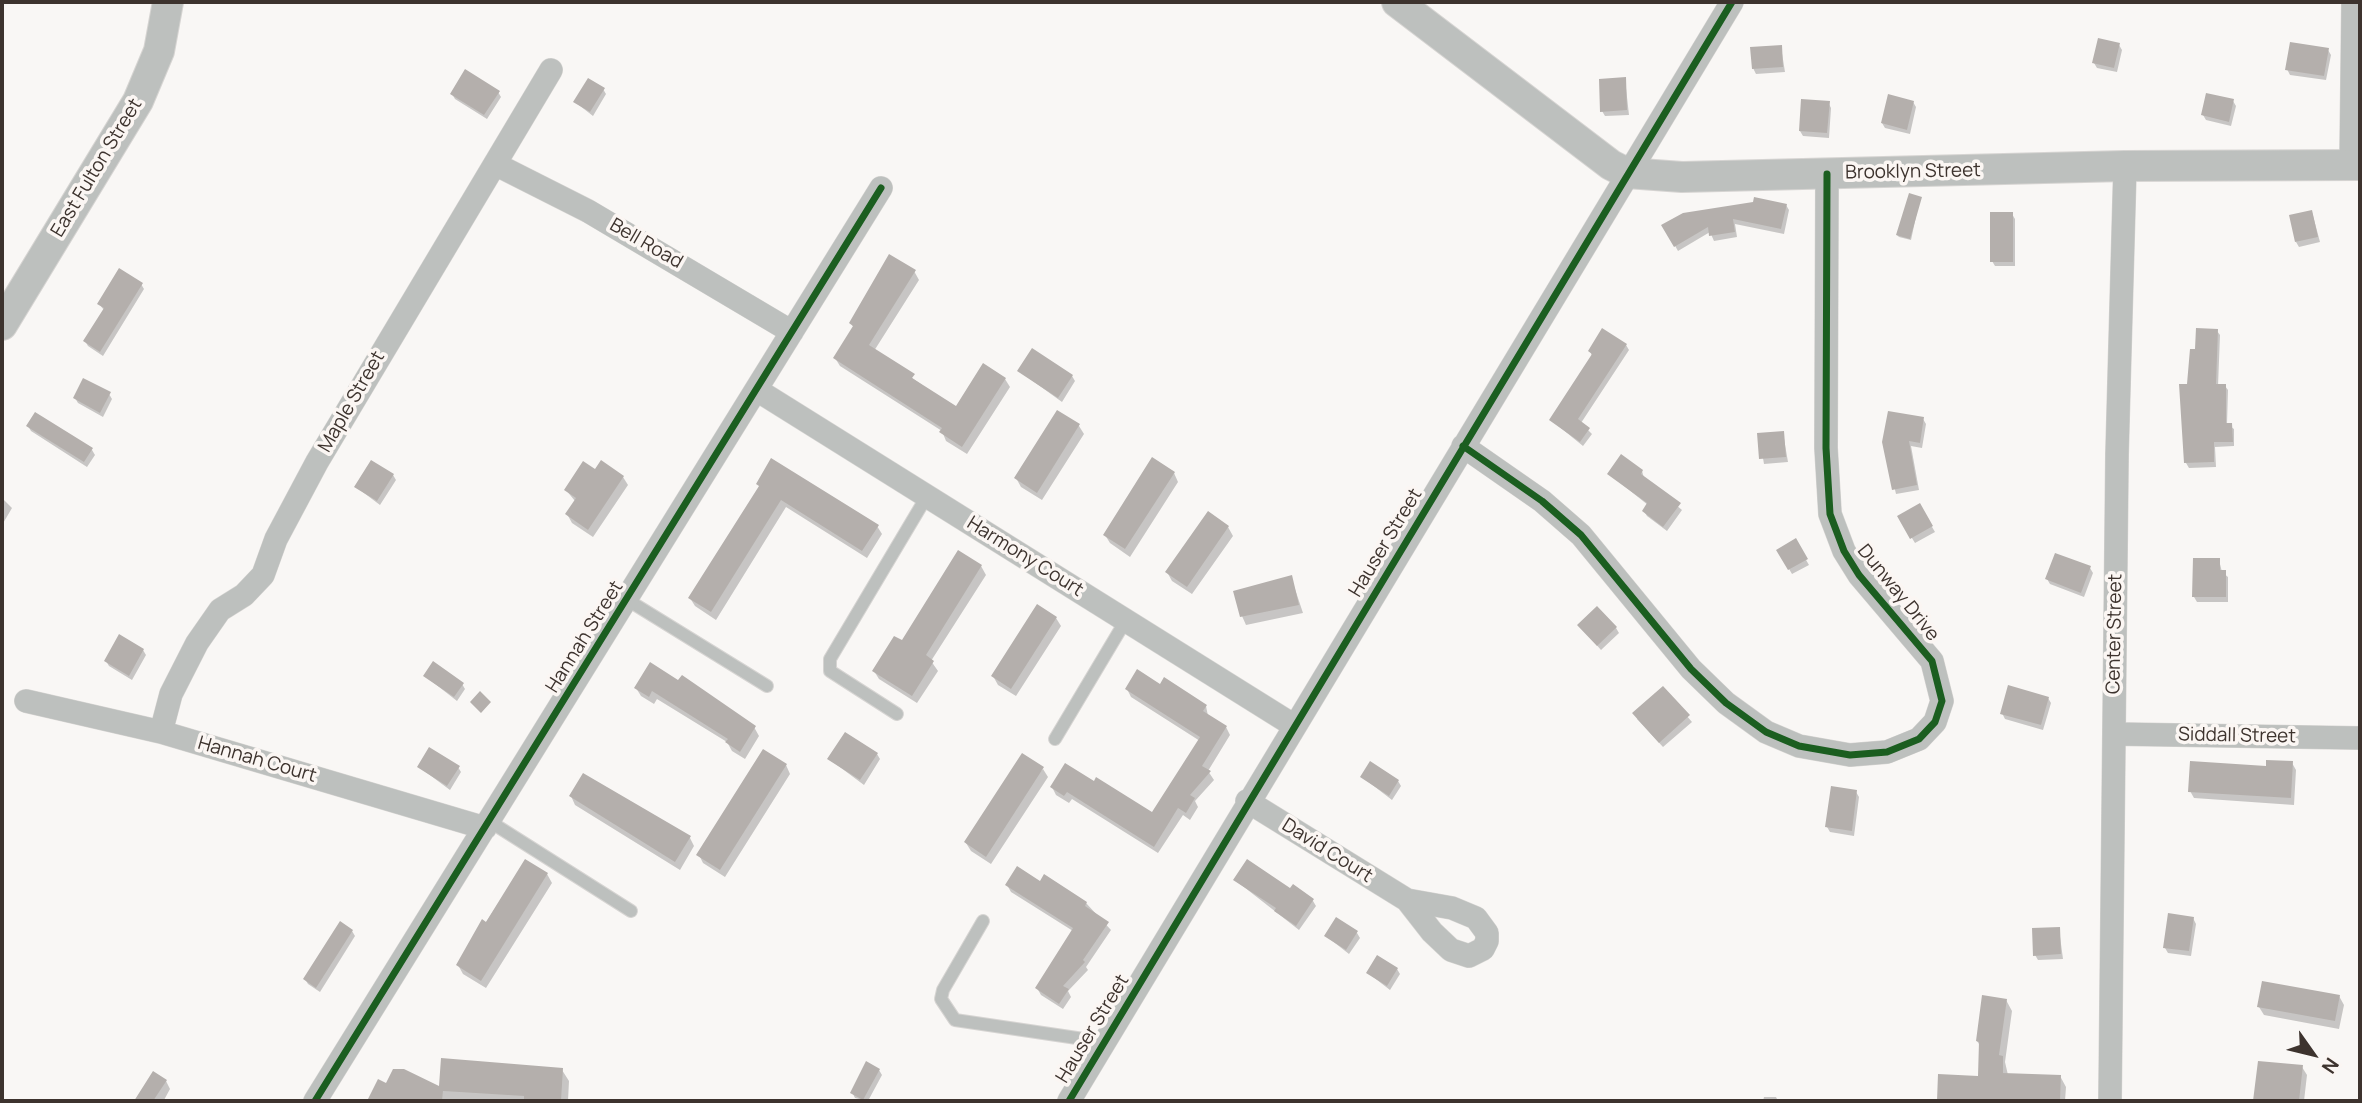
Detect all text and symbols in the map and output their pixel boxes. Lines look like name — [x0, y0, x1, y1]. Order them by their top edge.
street label: East Fulton Street — [47, 95, 147, 241]
street label: Brooklyn Street — [1845, 159, 1981, 185]
street label: Bell Road — [605, 214, 687, 274]
street label: Maple Street — [314, 347, 390, 457]
street label: Hauser Street — [1345, 485, 1427, 601]
street label: Harmony Court — [963, 512, 1087, 602]
street label: Dunway Drive — [1852, 540, 1944, 646]
street label: Center Street — [2103, 574, 2127, 694]
street label: Hannah Street — [542, 577, 628, 697]
street label: Siddall Street — [2178, 724, 2296, 748]
street label: Hannah Court — [195, 732, 319, 788]
street label: David Court — [1277, 814, 1377, 888]
street label: Hauser Street — [1052, 971, 1134, 1087]
north arrow — [2278, 1019, 2348, 1089]
text: N — [2316, 1053, 2345, 1079]

